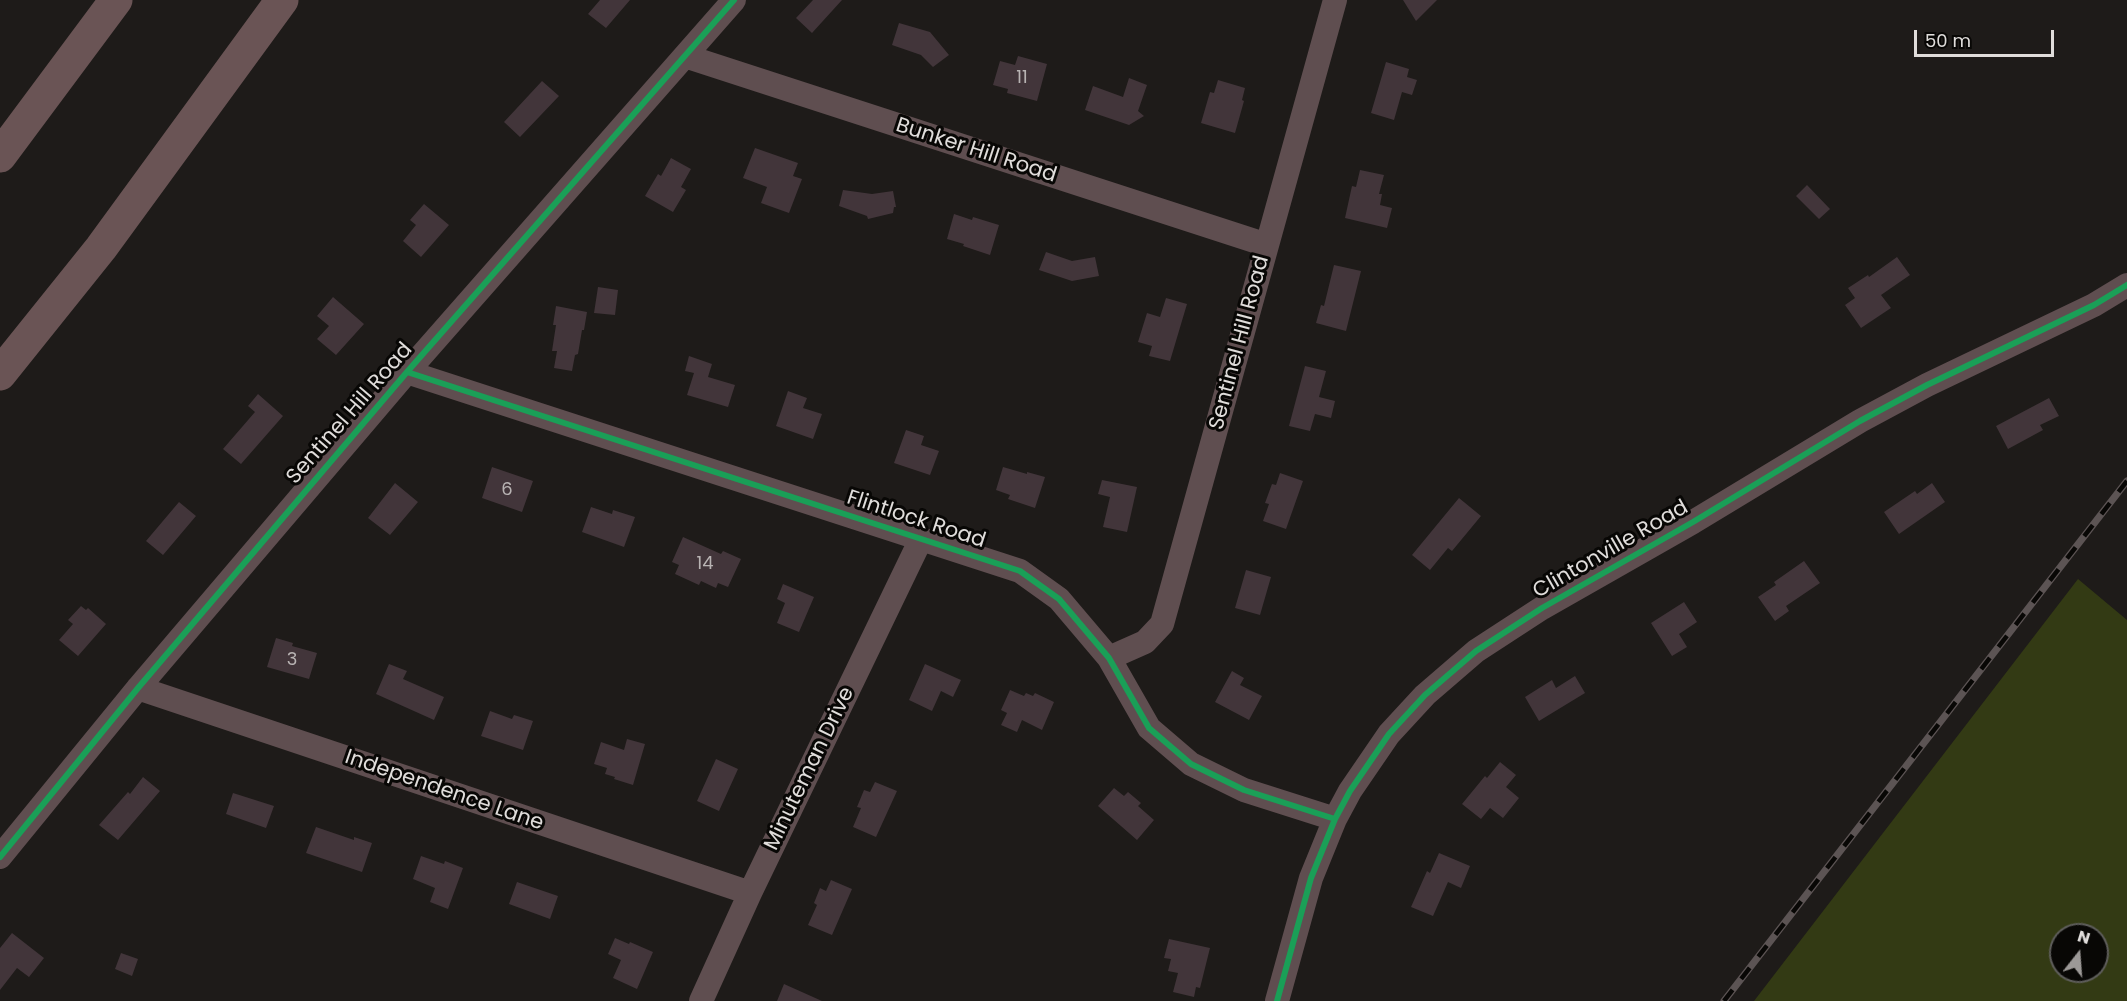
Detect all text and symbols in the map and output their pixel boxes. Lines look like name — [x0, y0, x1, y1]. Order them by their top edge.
scale bar — [1917, 18, 2056, 56]
text: 50 m — [1925, 28, 1971, 53]
house number: 11 — [1016, 67, 1028, 89]
street label: Bunker Hill Road — [893, 113, 1059, 189]
street label: Sentinel Hill Road — [1205, 253, 1275, 433]
street label: Sentinel Hill Road — [282, 338, 418, 490]
house number: 6 — [501, 479, 513, 501]
street label: Flintlock Road — [843, 486, 989, 554]
street label: Clintonville Road — [1529, 495, 1693, 605]
house number: 14 — [696, 553, 714, 575]
house number: 3 — [287, 649, 297, 671]
street label: Minuteman Drive — [760, 683, 860, 855]
street label: Independence Lane — [341, 745, 547, 837]
north arrow — [2049, 923, 2109, 983]
text: N — [2075, 924, 2093, 950]

